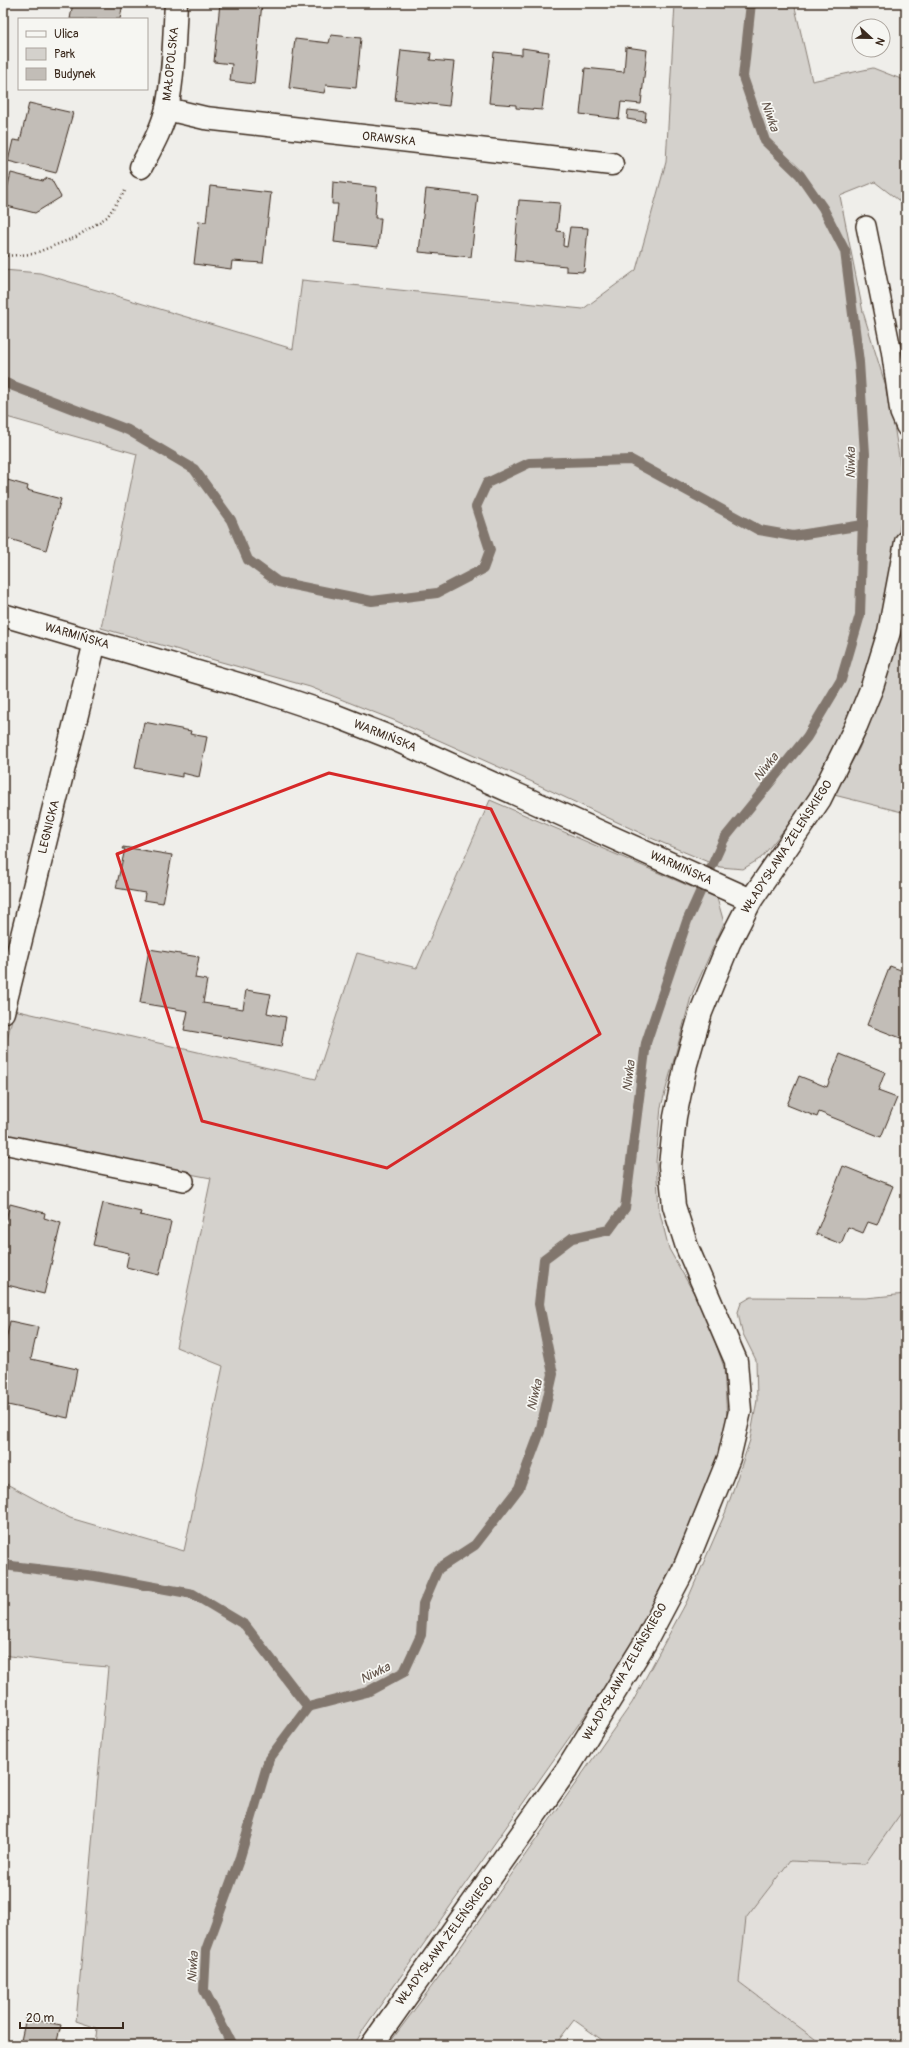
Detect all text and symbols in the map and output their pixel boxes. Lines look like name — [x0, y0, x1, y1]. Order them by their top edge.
legend — [18, 18, 148, 90]
north arrow — [851, 18, 891, 58]
street label: MAŁOPOLSKA — [160, 26, 182, 102]
text: Ulica — [54, 27, 79, 42]
text: N — [872, 36, 887, 48]
text: Park — [54, 47, 75, 62]
text: Budynek — [54, 67, 96, 82]
water label: Niwka — [757, 99, 783, 134]
street label: ORAWSKA — [361, 129, 417, 149]
water label: Niwka — [843, 446, 859, 479]
street label: WARMIŃSKA — [43, 619, 112, 652]
street label: WARMIŃSKA — [351, 716, 419, 756]
water label: Niwka — [750, 749, 783, 784]
street label: WŁADYSŁAWA ŻELEŃSKIEGO — [737, 777, 836, 916]
street label: LEGNICKA — [35, 798, 63, 855]
street label: WARMIŃSKA — [647, 847, 715, 888]
water label: Niwka — [619, 1059, 639, 1093]
water label: Niwka — [524, 1377, 547, 1412]
street label: WŁADYSŁAWA ŻELEŃSKIEGO — [579, 1600, 671, 1743]
water label: Niwka — [357, 1659, 393, 1687]
street label: WŁADYSŁAWA ŻELEŃSKIEGO — [392, 1873, 497, 2008]
water label: Niwka — [184, 1950, 202, 1983]
scale bar — [20, 2004, 123, 2030]
text: 20 m — [26, 2011, 55, 2026]

